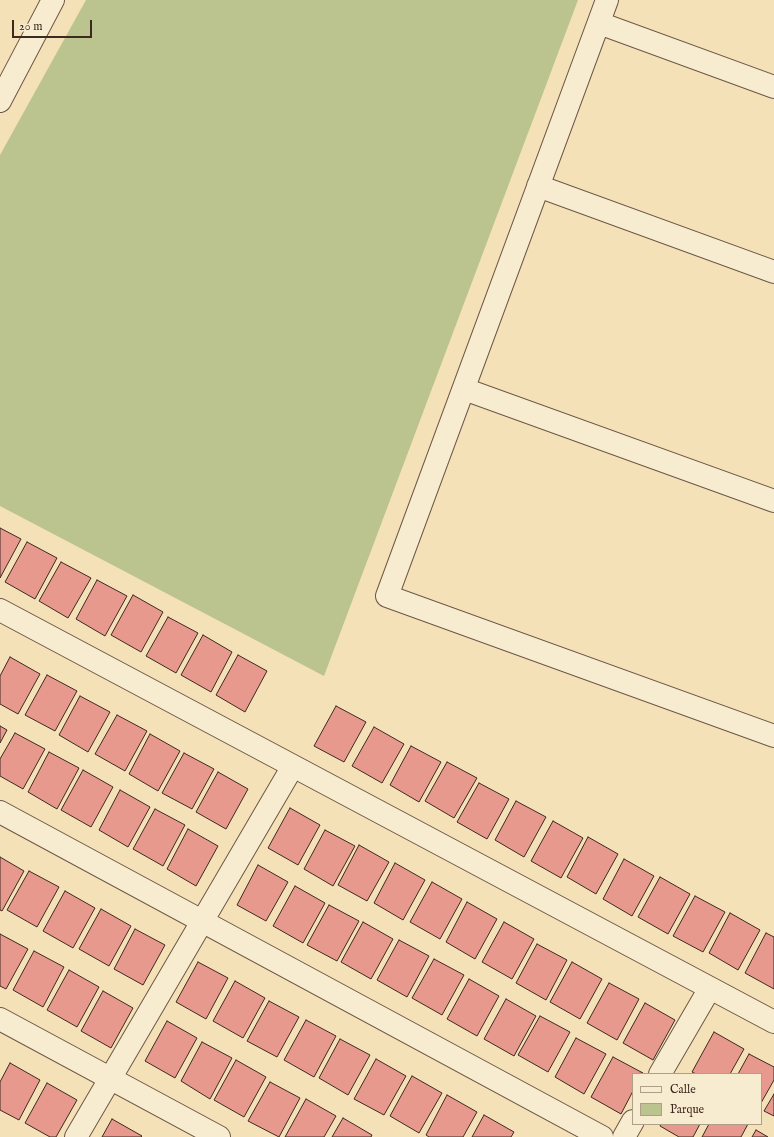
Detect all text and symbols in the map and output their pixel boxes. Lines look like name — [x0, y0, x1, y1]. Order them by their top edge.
scale bar — [14, 12, 94, 38]
text: 20 m — [19, 19, 42, 34]
legend — [632, 1073, 762, 1125]
text: Calle — [670, 1082, 696, 1097]
text: Parque — [670, 1102, 704, 1117]

